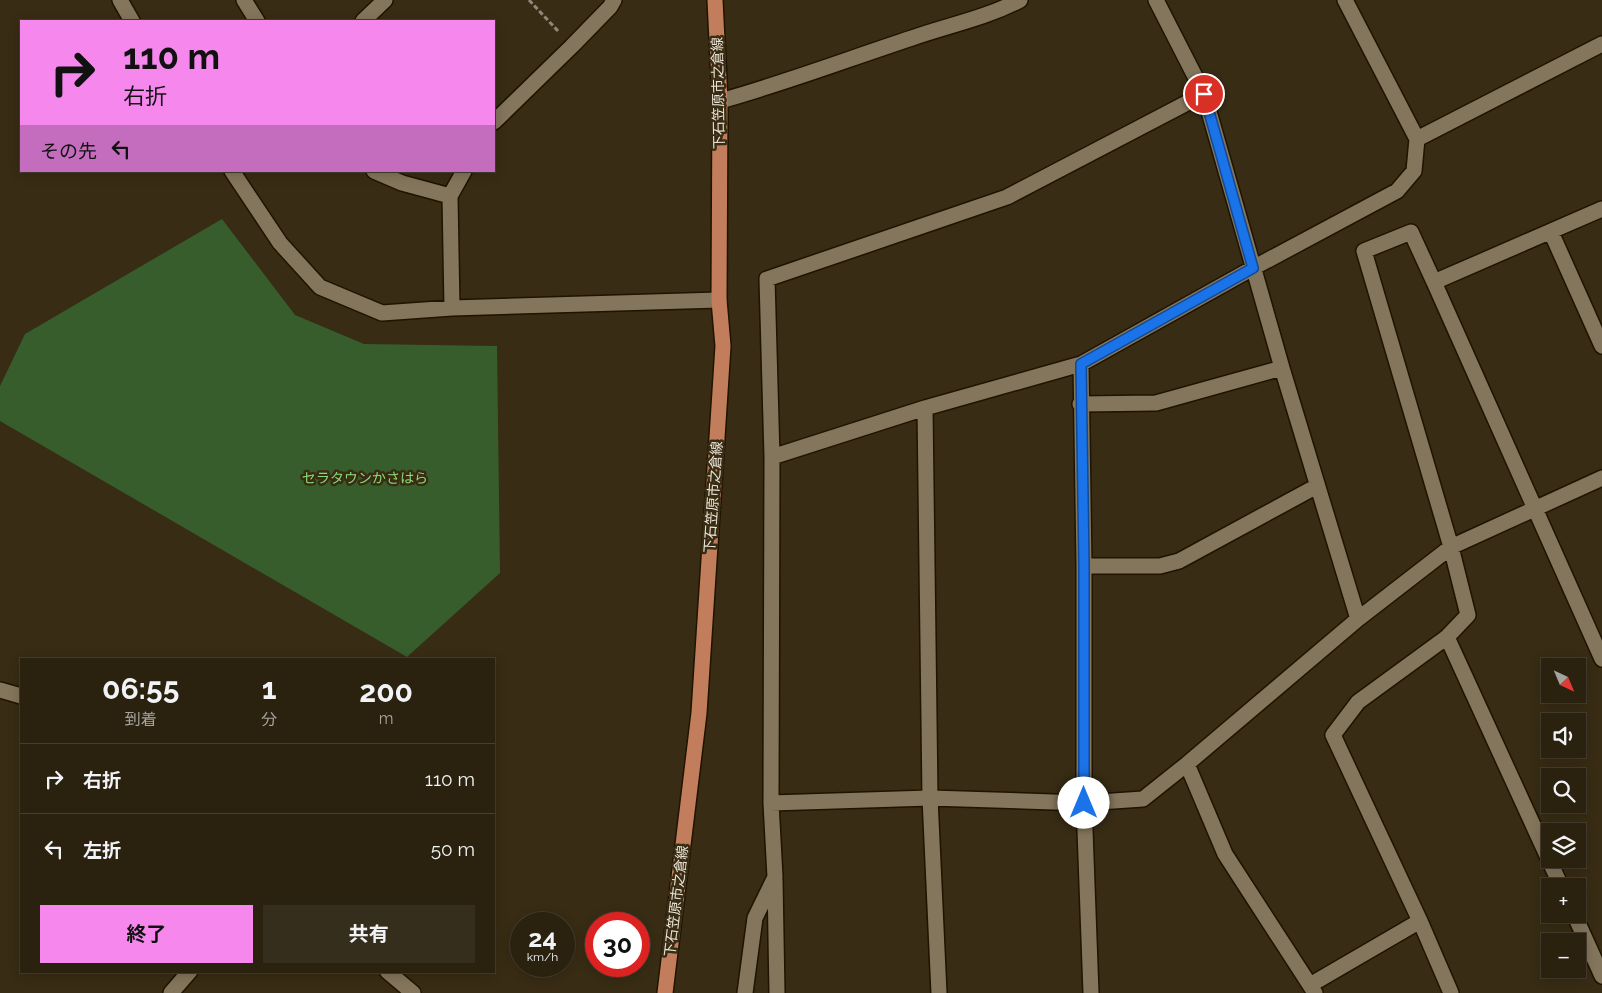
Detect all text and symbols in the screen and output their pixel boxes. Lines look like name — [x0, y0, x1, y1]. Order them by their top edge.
text: 110 m — [123, 36, 220, 77]
street label: 下石笠原市之倉線 — [709, 37, 727, 149]
icon: right — [40, 40, 105, 105]
pin — [1183, 73, 1225, 115]
icon: arrive — [1190, 80, 1218, 108]
text: 右折 — [123, 83, 167, 109]
icon: left — [107, 135, 135, 163]
text: その先 — [40, 140, 97, 162]
street label: 下石笠原市之倉線 — [701, 441, 725, 553]
park label: セラタウンかさはら — [302, 470, 428, 486]
north arrow — [1541, 658, 1586, 702]
map controls — [1541, 658, 1586, 978]
text: 06:55 — [102, 671, 179, 706]
text: 1 — [262, 671, 277, 706]
text: 200 — [359, 674, 413, 709]
text: m — [379, 709, 393, 728]
text: 到着 — [125, 710, 157, 729]
text: 分 — [261, 710, 277, 729]
button: sound — [1541, 713, 1586, 758]
icon: right — [40, 765, 68, 793]
text: 110 m — [425, 768, 475, 790]
button: search — [1541, 768, 1586, 813]
text: 右折 — [83, 769, 121, 791]
position arrow — [1057, 776, 1109, 828]
button: layers — [1541, 823, 1586, 868]
icon: left — [40, 835, 68, 863]
text: 50 m — [431, 838, 475, 860]
text: 左折 — [83, 839, 121, 861]
street label: 下石笠原市之倉線 — [661, 844, 691, 958]
button: + — [1541, 878, 1586, 923]
button: 終了 — [40, 905, 253, 963]
button: 共有 — [263, 905, 475, 963]
speed limit sign: 30 — [585, 912, 650, 977]
text: 24 — [528, 923, 557, 953]
button: − — [1541, 933, 1586, 978]
text: km/h — [527, 950, 558, 964]

